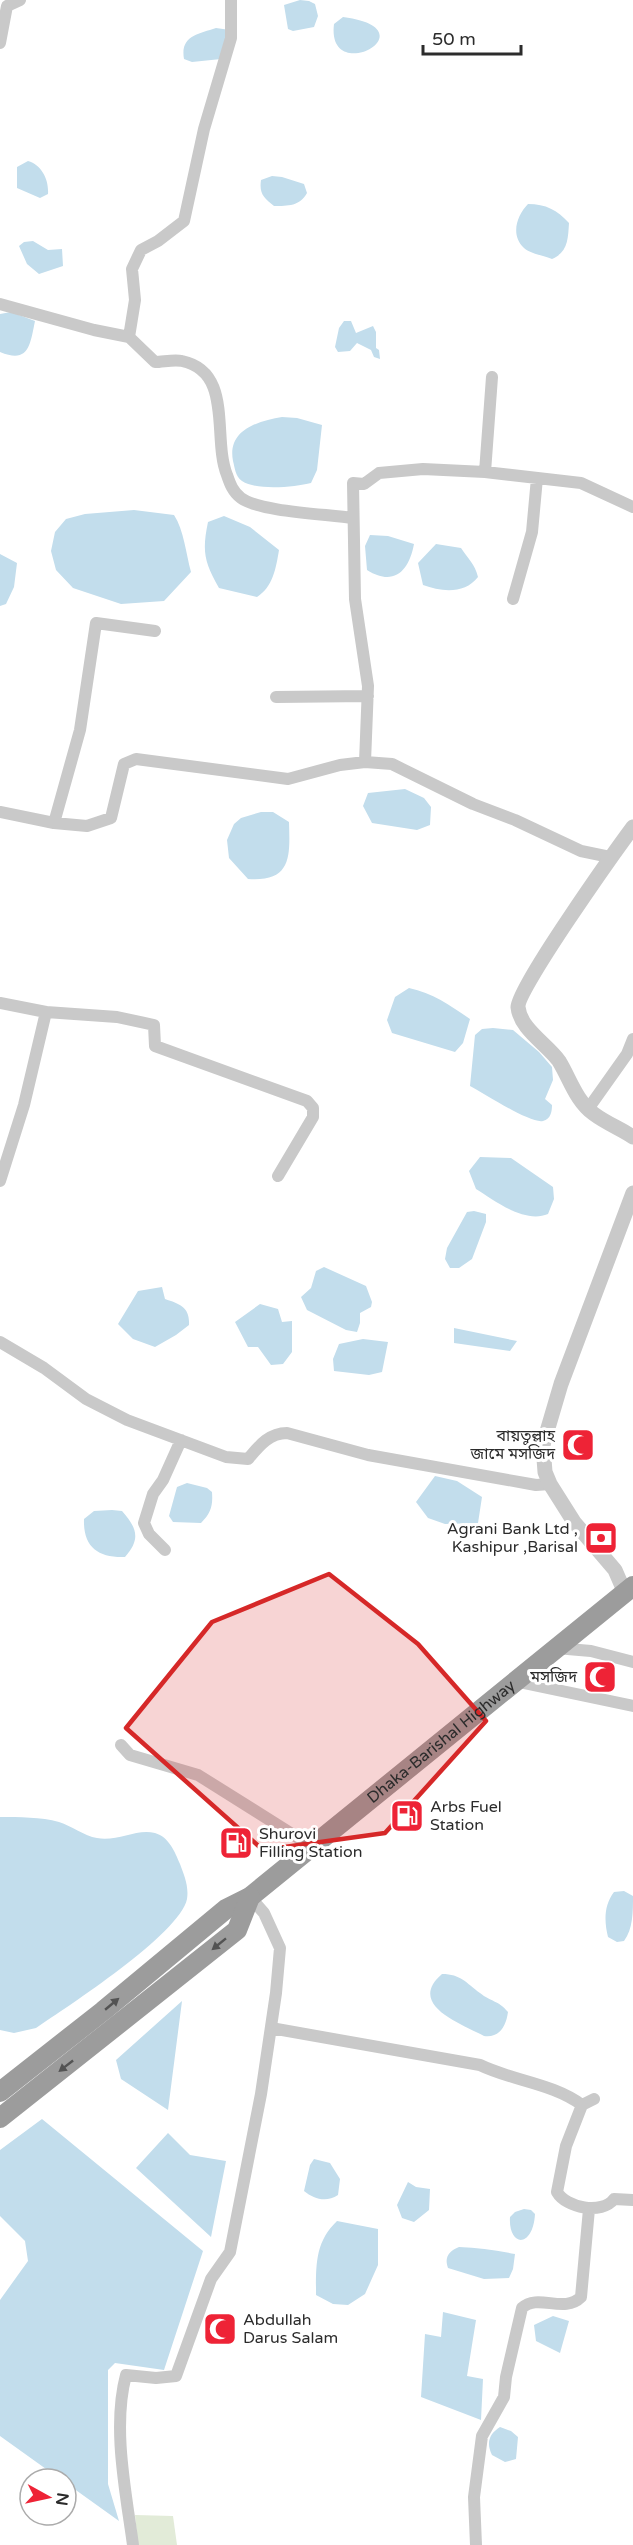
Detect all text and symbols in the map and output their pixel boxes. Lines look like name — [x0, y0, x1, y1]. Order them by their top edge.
scale bar — [423, 18, 520, 56]
text: 50 m — [432, 28, 476, 50]
place label: বায়তুল্লাহ জামে মসজিদ — [470, 1426, 556, 1464]
mosque icon: বায়তুল্লাহ জামে মসজিদ — [560, 1427, 596, 1463]
place label: Agrani Bank Ltd , Kashipur ,Barisal — [447, 1519, 578, 1557]
bank icon: Agrani Bank Ltd , Kashipur ,Barisal — [583, 1520, 619, 1556]
mosque icon: মসজিদ — [582, 1659, 618, 1695]
place label: মসজিদ — [529, 1667, 578, 1687]
street label: Dhaka-Barishal Highway — [363, 1675, 520, 1808]
place label: Arbs Fuel Station — [430, 1797, 502, 1835]
fuel station icon: Arbs Fuel Station — [389, 1798, 425, 1834]
place label: Shurovi Filling Station — [259, 1824, 362, 1862]
fuel station icon: Shurovi Filling Station — [218, 1825, 254, 1861]
one-way arrow — [211, 1938, 226, 1950]
one-way arrow — [104, 1998, 119, 2011]
one-way arrow — [58, 2059, 74, 2072]
place label: Abdullah Darus Salam — [243, 2310, 338, 2348]
mosque icon: Abdullah Darus Salam — [202, 2311, 238, 2347]
north arrow — [18, 2467, 78, 2527]
text: N — [51, 2491, 73, 2507]

